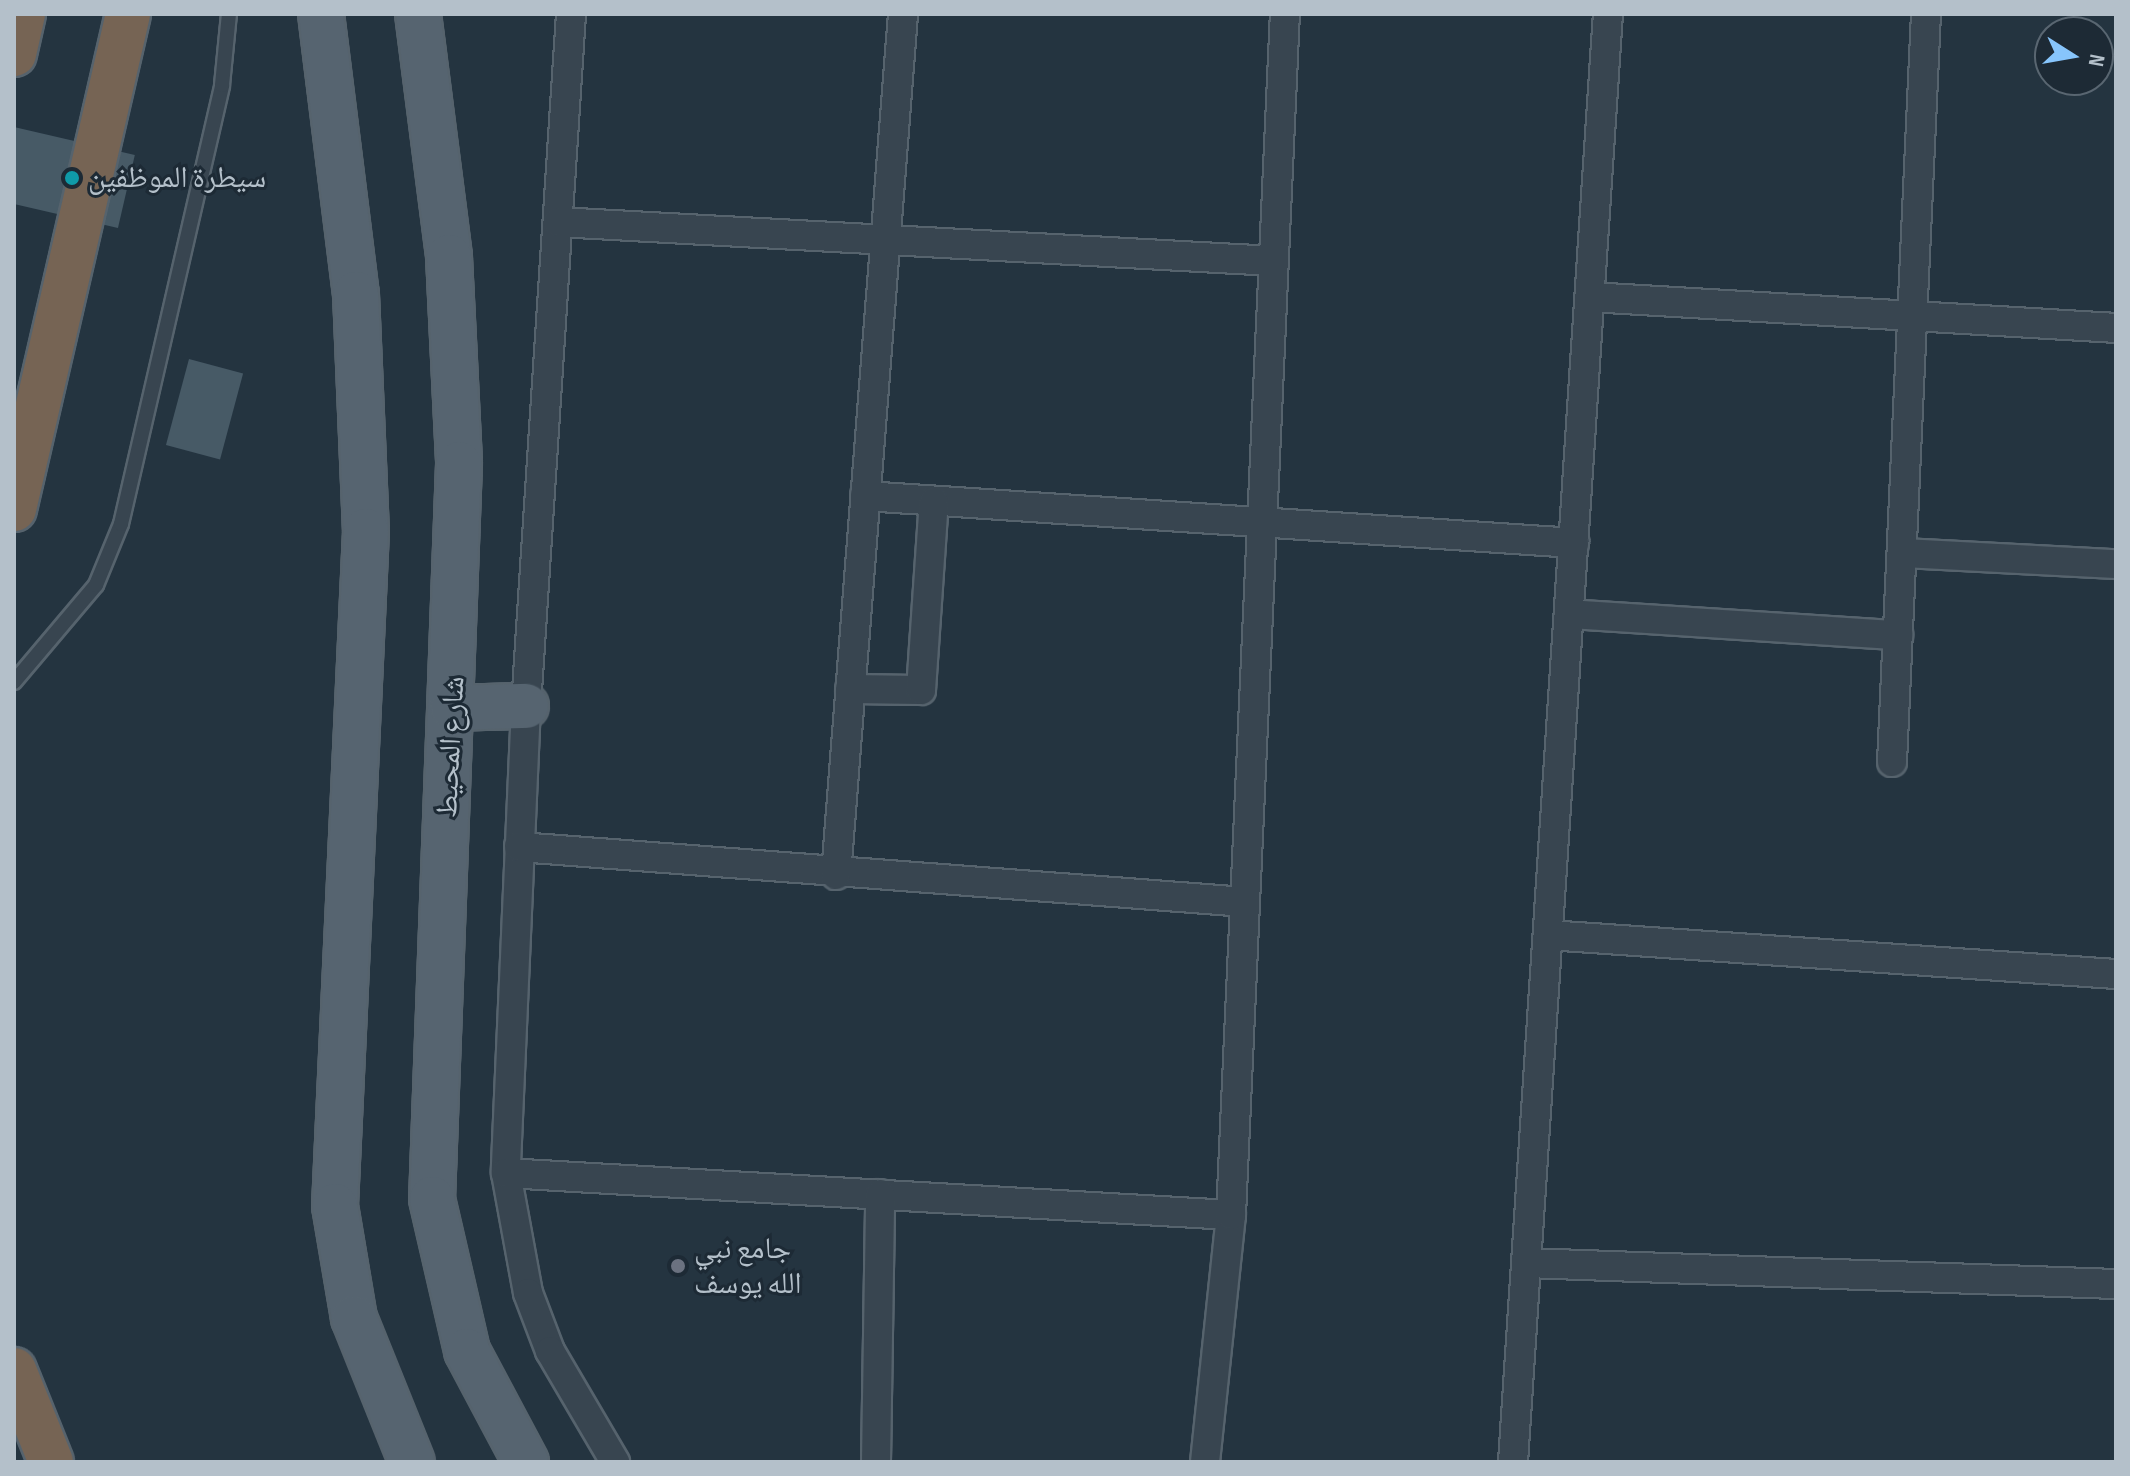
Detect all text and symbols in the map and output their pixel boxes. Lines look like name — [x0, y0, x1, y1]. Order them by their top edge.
north arrow — [2034, 16, 2114, 96]
text: N — [2082, 52, 2110, 69]
place label: سيطرة الموظفين — [88, 160, 266, 196]
marker: سيطرة الموظفين — [63, 169, 81, 187]
street label: شارع المحيط — [429, 675, 473, 819]
place label: جامع نبي الله يوسف — [694, 1231, 802, 1302]
marker: جامع نبي الله يوسف — [669, 1257, 687, 1275]

